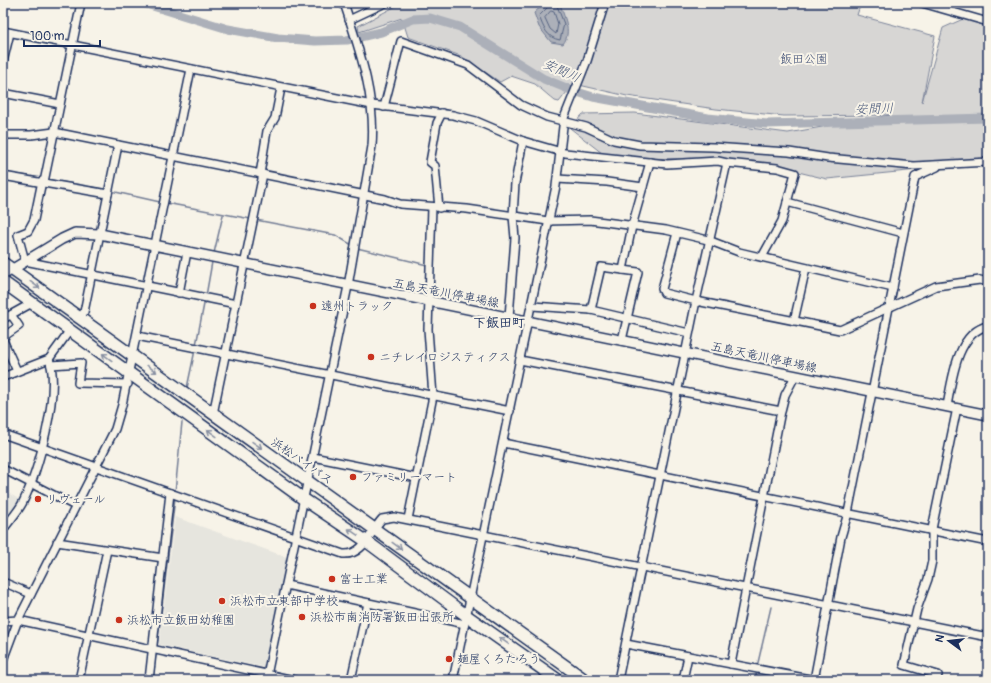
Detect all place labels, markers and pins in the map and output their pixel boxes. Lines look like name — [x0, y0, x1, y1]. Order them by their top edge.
place label: 遠州トラック — [321, 299, 393, 314]
marker: 遠州トラック — [308, 301, 318, 311]
place label: ニチレイロジスティクス — [379, 350, 511, 365]
marker: ニチレイロジスティクス — [366, 352, 376, 362]
place label: ファミリーマート — [361, 470, 457, 485]
marker: ファミリーマート — [348, 472, 358, 482]
place label: リヴェール — [46, 492, 105, 507]
marker: リヴェール — [33, 494, 43, 504]
place label: 富士工業 — [340, 572, 388, 587]
marker: 富士工業 — [327, 574, 337, 584]
place label: 浜松市立東部中学校 — [230, 594, 338, 609]
marker: 浜松市立東部中学校 — [217, 596, 227, 606]
place label: 浜松市南消防署飯田出張所 — [310, 610, 454, 625]
marker: 浜松市南消防署飯田出張所 — [297, 612, 307, 622]
place label: 浜松市立飯田幼稚園 — [127, 613, 235, 628]
marker: 浜松市立飯田幼稚園 — [114, 615, 124, 625]
place label: 麺屋くろたろう — [457, 652, 541, 667]
marker: 麺屋くろたろう — [444, 654, 454, 664]

